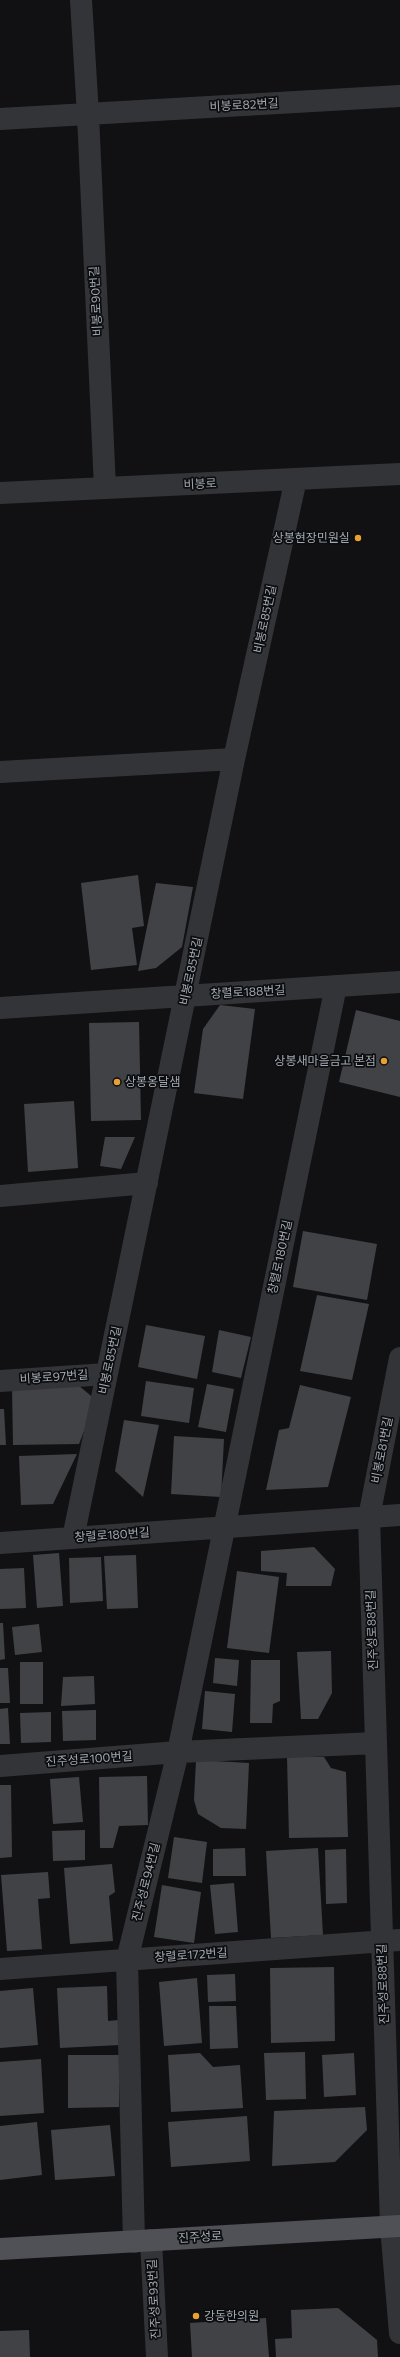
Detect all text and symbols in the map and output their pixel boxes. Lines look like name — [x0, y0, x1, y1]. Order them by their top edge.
street label: 비봉로82번길 — [209, 96, 279, 114]
street label: 비봉로90번길 — [87, 266, 105, 336]
street label: 비봉로 — [183, 476, 217, 492]
place label: 상봉현장민원실 — [273, 531, 350, 545]
marker: 상봉현장민원실 — [353, 533, 363, 543]
street label: 비봉로85번길 — [251, 584, 279, 654]
street label: 비봉로85번길 — [177, 936, 205, 1006]
street label: 창렬로188번길 — [210, 983, 286, 1001]
place label: 상봉새마을금고 본점 — [274, 1054, 376, 1068]
marker: 상봉새마을금고 본점 — [379, 1056, 389, 1066]
place label: 상봉옹달샘 — [125, 1075, 180, 1089]
marker: 상봉옹달샘 — [112, 1077, 122, 1087]
street label: 창렬로180번길 — [265, 1219, 295, 1295]
street label: 비봉로85번길 — [96, 1325, 124, 1395]
street label: 비봉로97번길 — [19, 1367, 89, 1387]
street label: 비봉로81번길 — [368, 1415, 396, 1485]
street label: 창렬로180번길 — [74, 1525, 150, 1545]
street label: 진주성로88번길 — [363, 1589, 381, 1671]
street label: 진주성로100번길 — [45, 1749, 133, 1769]
street label: 진주성로94번길 — [129, 1841, 163, 1923]
street label: 진주성로88번길 — [374, 1943, 392, 2025]
street label: 창렬로172번길 — [154, 1945, 228, 1965]
street label: 진주성로 — [178, 2229, 222, 2245]
street label: 진주성로93번길 — [145, 2259, 163, 2339]
place label: 강동한의원 — [204, 2309, 259, 2323]
marker: 강동한의원 — [191, 2311, 201, 2321]

